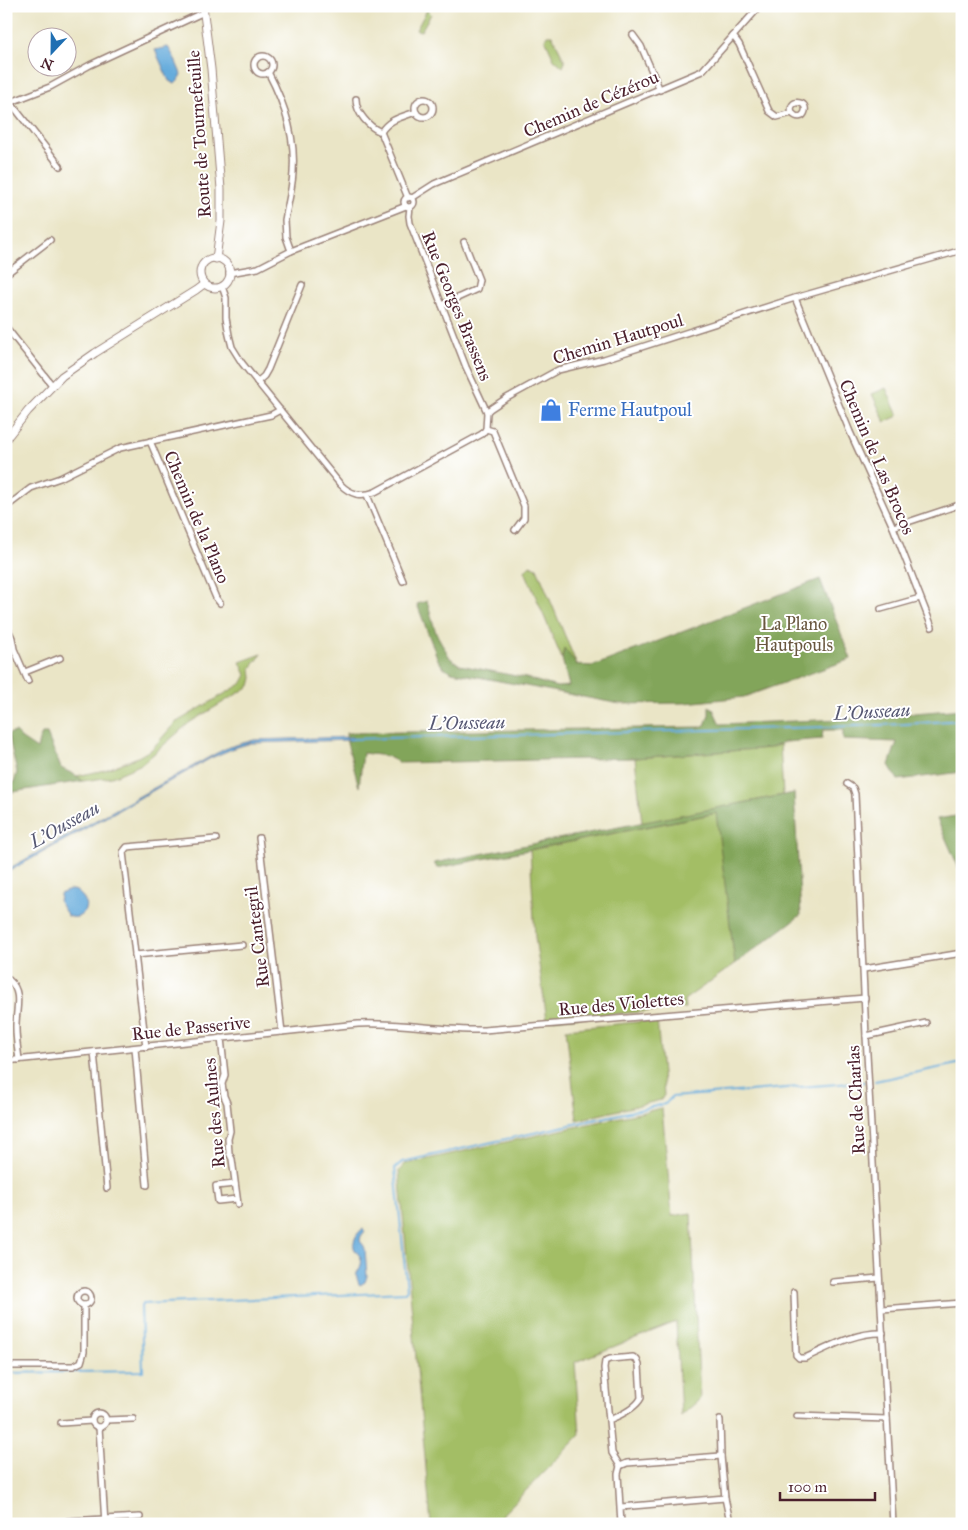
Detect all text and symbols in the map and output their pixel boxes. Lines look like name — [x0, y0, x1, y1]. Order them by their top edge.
north arrow — [28, 28, 78, 78]
street label: Route de Tournefeuille — [182, 49, 216, 219]
text: N — [39, 53, 56, 74]
street label: Chemin de Cézérou — [520, 65, 662, 142]
street label: Rue Georges Brassens — [416, 228, 497, 384]
street label: Chemin Hautpoul — [550, 309, 686, 369]
street label: Chemin de Las Brocos — [834, 376, 920, 538]
shop icon: Ferme Hautpoul — [538, 397, 564, 423]
place label: Ferme Hautpoul — [568, 399, 692, 421]
street label: Chemin de la Plano — [159, 447, 235, 587]
park label: La Plano Hautpouls — [755, 613, 833, 656]
water label: L'Ousseau — [832, 698, 911, 725]
water label: L'Ousseau — [427, 710, 506, 735]
water label: L'Ousseau — [24, 796, 103, 854]
street label: Rue Cantegril — [240, 885, 275, 989]
street label: Rue des Violettes — [557, 988, 685, 1020]
street label: Rue de Passerive — [130, 1011, 252, 1045]
street label: Rue de Charlas — [842, 1045, 870, 1155]
street label: Rue des Aulnes — [198, 1057, 230, 1169]
scale bar — [780, 1470, 876, 1502]
text: 100 m — [788, 1478, 828, 1496]

